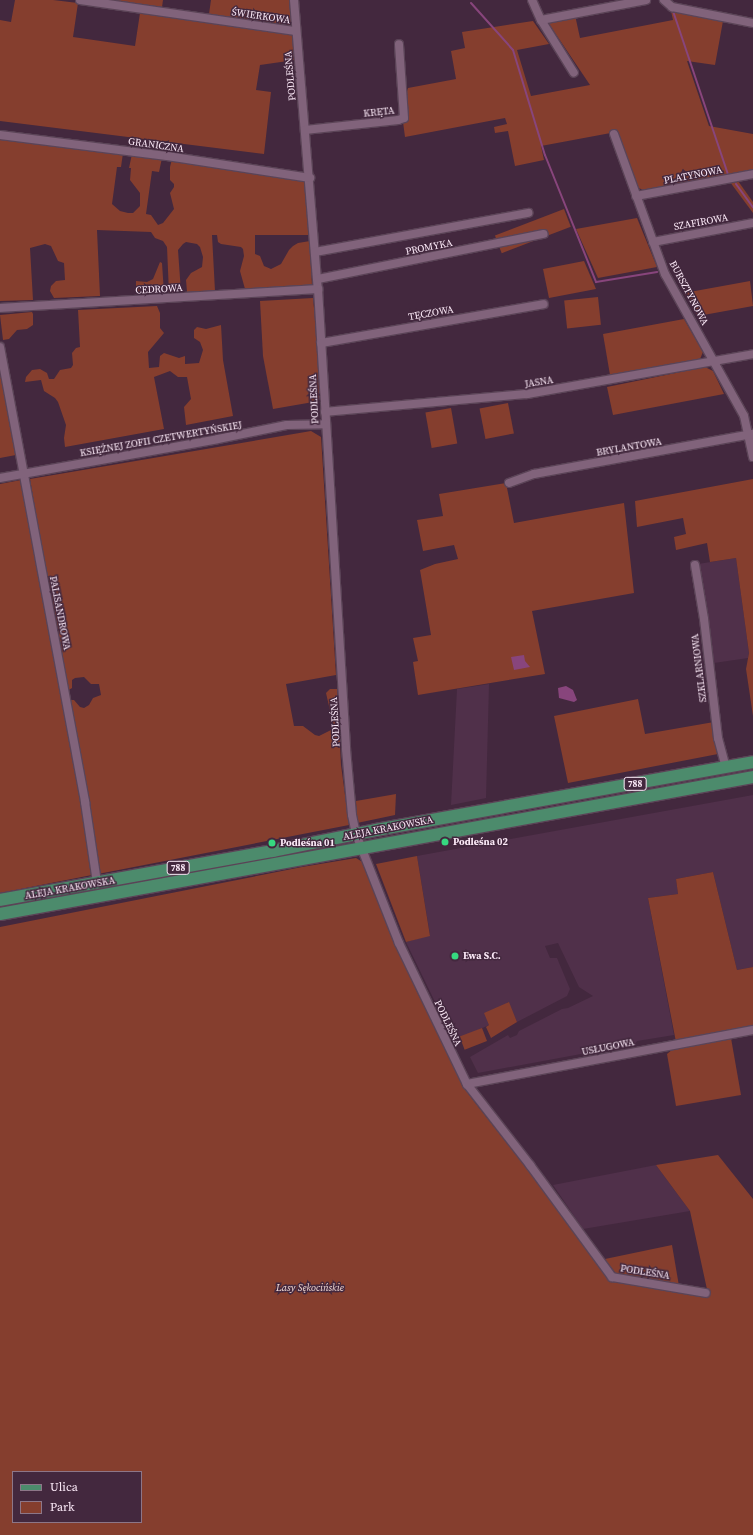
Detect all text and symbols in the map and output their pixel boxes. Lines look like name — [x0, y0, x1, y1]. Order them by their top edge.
street label: ŚWIERKOWA — [231, 6, 291, 26]
street label: PODLEŚNA — [282, 51, 298, 101]
street label: KRĘTA — [363, 104, 395, 120]
street label: GRANICZNA — [127, 135, 185, 155]
street label: PLATYNOWA — [663, 163, 723, 187]
street label: SZAFIROWA — [673, 211, 729, 233]
street label: PROMYKA — [404, 237, 454, 257]
street label: BURSZTYNOWA — [667, 259, 711, 327]
street label: CEDROWA — [135, 282, 183, 296]
street label: TĘCZOWA — [407, 303, 455, 323]
street label: PODLEŚNA — [307, 374, 321, 424]
street label: JASNA — [524, 374, 554, 390]
street label: KSIĘŻNEJ ZOFII CZETWERTYŃSKIEJ — [79, 419, 243, 459]
street label: BRYLANTOWA — [595, 435, 663, 459]
street label: PALISANDROWA — [47, 575, 73, 651]
street label: SZKLARNIOWA — [689, 633, 709, 703]
street label: PODLEŚNA — [328, 697, 342, 747]
road number: 788 — [623, 777, 647, 791]
street label: ALEJA KRAKOWSKA — [342, 813, 434, 843]
place label: Podleśna 02 — [453, 836, 508, 848]
place label: Podleśna 01 — [280, 837, 335, 849]
marker: Podleśna 02 — [440, 837, 450, 847]
marker: Podleśna 01 — [267, 838, 277, 848]
road number: 788 — [166, 861, 190, 875]
street label: ALEJA KRAKOWSKA — [24, 874, 116, 902]
place label: Ewa S.C. — [463, 950, 501, 962]
marker: Ewa S.C. — [450, 951, 460, 961]
street label: PODLEŚNA — [432, 998, 464, 1048]
street label: USŁUGOWA — [581, 1036, 635, 1058]
street label: PODLEŚNA — [619, 1262, 671, 1282]
park label: Lasy Sękocińskie — [276, 1282, 344, 1294]
legend — [12, 1471, 142, 1523]
text: Ulica — [50, 1479, 78, 1495]
text: Park — [50, 1499, 75, 1515]

